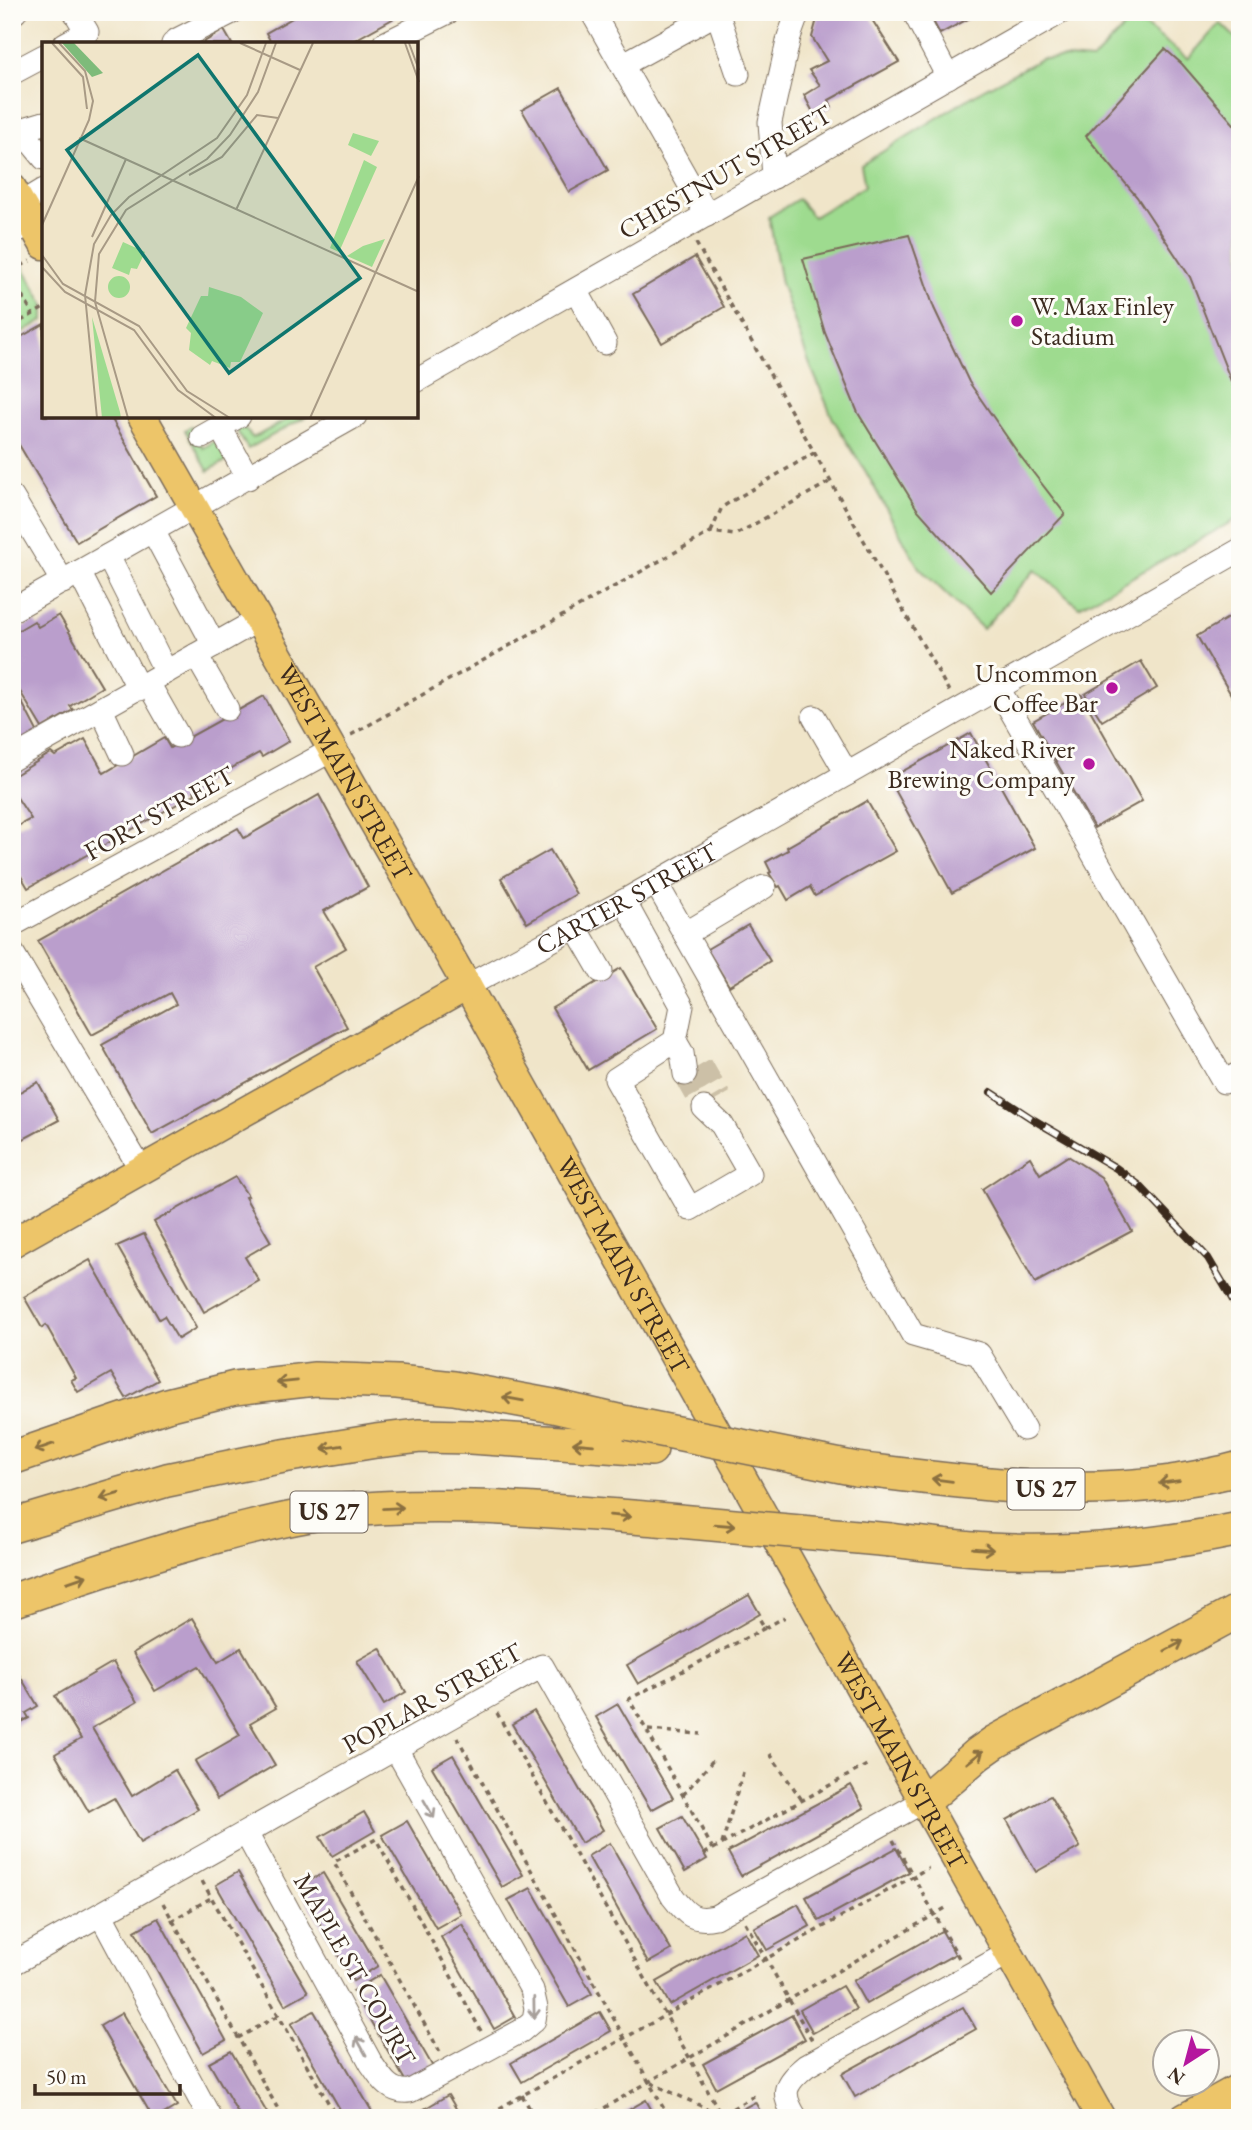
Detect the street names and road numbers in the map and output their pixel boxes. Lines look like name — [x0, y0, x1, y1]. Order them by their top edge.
street label: CHESTNUT STREET — [612, 97, 838, 247]
street label: WEST MAIN STREET — [270, 658, 421, 887]
street label: FORT STREET — [78, 757, 241, 868]
street label: CARTER STREET — [530, 834, 724, 963]
street label: WEST MAIN STREET — [549, 1150, 698, 1380]
road number: US 27 — [1007, 1469, 1084, 1510]
road number: US 27 — [290, 1492, 368, 1532]
street label: POPLAR STREET — [336, 1634, 528, 1761]
street label: WEST MAIN STREET — [826, 1646, 976, 1876]
street label: MAPLE ST COURT — [286, 1867, 424, 2072]

